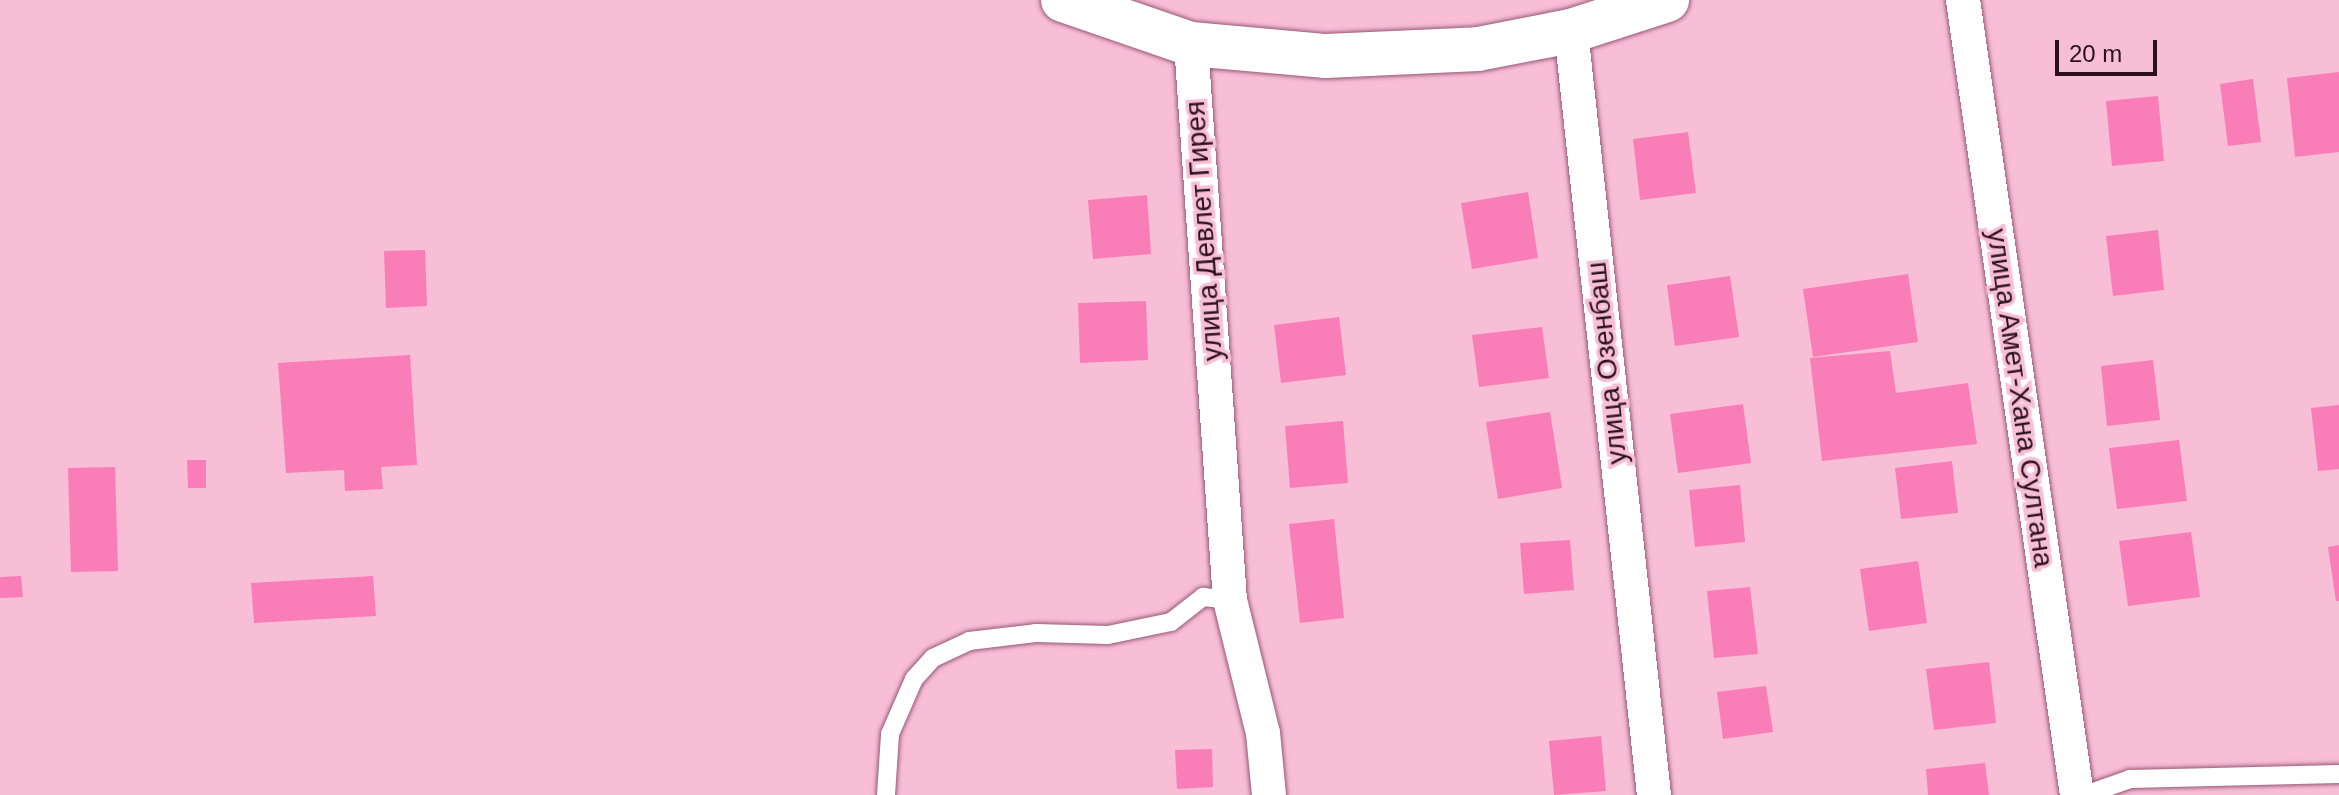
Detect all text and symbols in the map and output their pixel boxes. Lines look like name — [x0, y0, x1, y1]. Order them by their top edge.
scale bar — [2059, 24, 2161, 74]
text: 20 m — [2069, 40, 2122, 67]
street label: улица Девлет Гирея — [1178, 100, 1230, 362]
street label: улица Амет-Хана Султана — [1980, 227, 2060, 569]
street label: улица Озенбаш — [1580, 260, 1634, 466]

